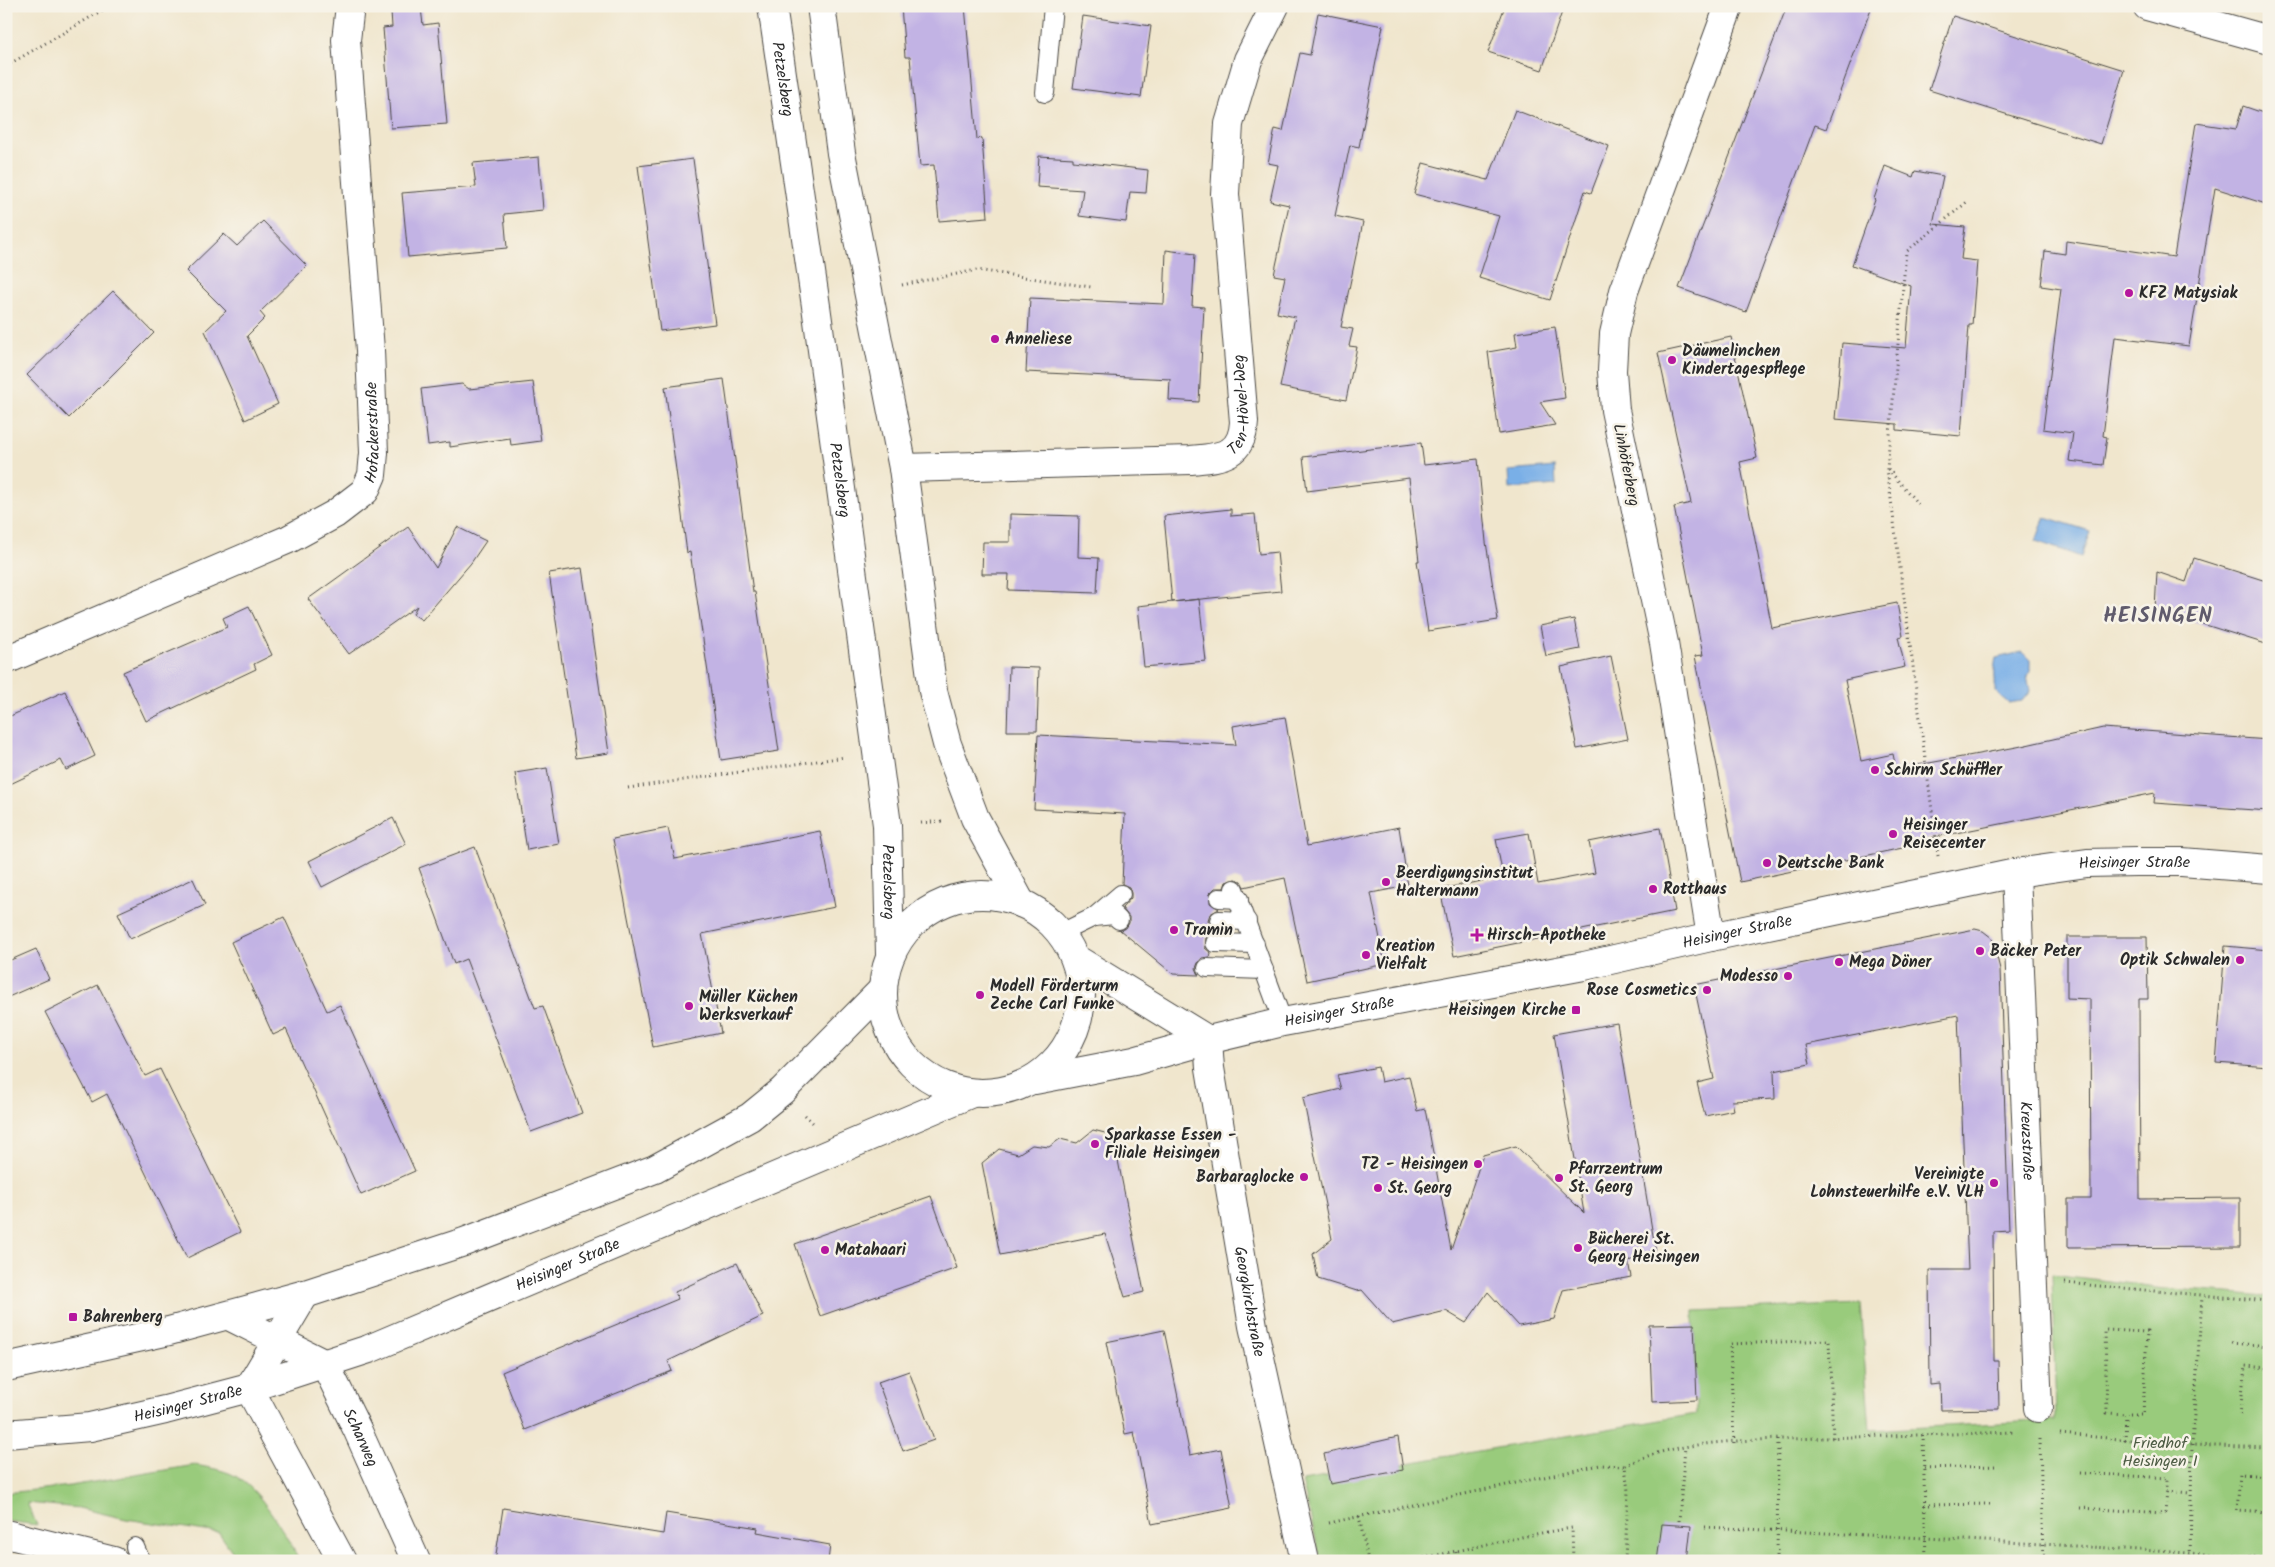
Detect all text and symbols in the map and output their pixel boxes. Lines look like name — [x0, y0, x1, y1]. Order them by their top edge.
street label: Petzelsberg — [765, 40, 801, 118]
place label: KFZ Matysiak — [2139, 281, 2238, 306]
marker: KFZ Matysiak — [2123, 287, 2135, 299]
place label: Anneliese — [1005, 327, 1072, 352]
marker: Anneliese — [989, 333, 1001, 345]
place label: Däumelinchen Kindertagespflege — [1682, 339, 1806, 382]
street label: Ten-Hövel-Weg — [1222, 354, 1257, 462]
marker: Däumelinchen Kindertagespflege — [1666, 354, 1678, 366]
street label: Hofackerstraße — [357, 382, 387, 487]
street label: Linhöferberg — [1606, 421, 1646, 509]
street label: Petzelsberg — [822, 441, 857, 519]
district label: HEISINGEN — [2103, 600, 2213, 633]
place label: Schirm Schüffler — [1885, 758, 2003, 783]
marker: Schirm Schüffler — [1869, 764, 1881, 776]
place label: Heisinger Reisecenter — [1903, 813, 1986, 856]
marker: Heisinger Reisecenter — [1887, 828, 1899, 840]
street label: Petzelsberg — [875, 844, 902, 920]
street label: Heisinger Straße — [2077, 850, 2191, 877]
place label: Deutsche Bank — [1777, 851, 1885, 876]
marker: Deutsche Bank — [1761, 857, 1773, 869]
place label: Beerdigungsinstitut Haltermann — [1396, 861, 1535, 904]
marker: Beerdigungsinstitut Haltermann — [1380, 876, 1392, 888]
place label: Rotthaus — [1663, 877, 1727, 902]
marker: Rotthaus — [1647, 883, 1659, 895]
street label: Heisinger Straße — [1680, 908, 1794, 956]
place label: Tramin — [1184, 918, 1233, 943]
place label: Hirsch-Apotheke — [1487, 923, 1606, 948]
marker: Tramin — [1168, 924, 1180, 936]
marker: Hirsch-Apotheke — [1471, 929, 1483, 941]
place label: Kreation Vielfalt — [1376, 934, 1435, 977]
place label: Bäcker Peter — [1990, 939, 2082, 964]
marker: Bäcker Peter — [1974, 945, 1986, 957]
place label: Optik Schwalen — [2120, 948, 2230, 973]
marker: Kreation Vielfalt — [1360, 949, 1372, 961]
place label: Mega Döner — [1849, 950, 1932, 975]
marker: Optik Schwalen — [2234, 954, 2246, 966]
marker: Mega Döner — [1833, 956, 1845, 968]
place label: Modesso — [1720, 964, 1778, 989]
marker: Modesso — [1782, 970, 1794, 982]
place label: Modell Förderturm Zeche Carl Funke — [990, 974, 1118, 1017]
place label: Rose Cosmetics — [1586, 978, 1698, 1003]
marker: Rose Cosmetics — [1701, 984, 1713, 996]
place label: Müller Küchen Werksverkauf — [699, 985, 798, 1028]
marker: Modell Förderturm Zeche Carl Funke — [974, 989, 986, 1001]
street label: Heisinger Straße — [1282, 989, 1396, 1034]
place label: Heisingen Kirche — [1448, 998, 1566, 1023]
marker: Müller Küchen Werksverkauf — [683, 1000, 695, 1012]
marker: Heisingen Kirche — [1570, 1004, 1582, 1016]
street label: Kreuzstraße — [2013, 1101, 2041, 1181]
place label: Sparkasse Essen - Filiale Heisingen — [1105, 1123, 1236, 1166]
marker: Sparkasse Essen - Filiale Heisingen — [1089, 1138, 1101, 1150]
place label: TZ - Heisingen — [1361, 1152, 1468, 1177]
place label: Pfarrzentrum St. Georg — [1569, 1157, 1663, 1200]
marker: TZ - Heisingen — [1472, 1158, 1484, 1170]
place label: Vereinigte Lohnsteuerhilfe e.V. VLH — [1810, 1162, 1984, 1205]
place label: Barbaraglocke — [1196, 1165, 1294, 1190]
marker: Barbaraglocke — [1298, 1171, 1310, 1183]
marker: Pfarrzentrum St. Georg — [1553, 1172, 1565, 1184]
place label: St. Georg — [1388, 1176, 1452, 1201]
marker: Vereinigte Lohnsteuerhilfe e.V. VLH — [1988, 1177, 2000, 1189]
marker: St. Georg — [1372, 1182, 1384, 1194]
place label: Bücherei St. Georg Heisingen — [1588, 1227, 1700, 1270]
street label: Heisinger Straße — [511, 1231, 624, 1298]
place label: Matahaari — [835, 1238, 907, 1263]
marker: Bücherei St. Georg Heisingen — [1572, 1242, 1584, 1254]
marker: Matahaari — [819, 1244, 831, 1256]
street label: Georgkirchstraße — [1227, 1244, 1272, 1359]
place label: Bahrenberg — [83, 1305, 163, 1330]
marker: Bahrenberg — [67, 1311, 79, 1323]
street label: Heisinger Straße — [131, 1378, 245, 1429]
street label: Scharweg — [336, 1404, 385, 1471]
park label: Friedhof Heisingen I — [2122, 1431, 2198, 1474]

